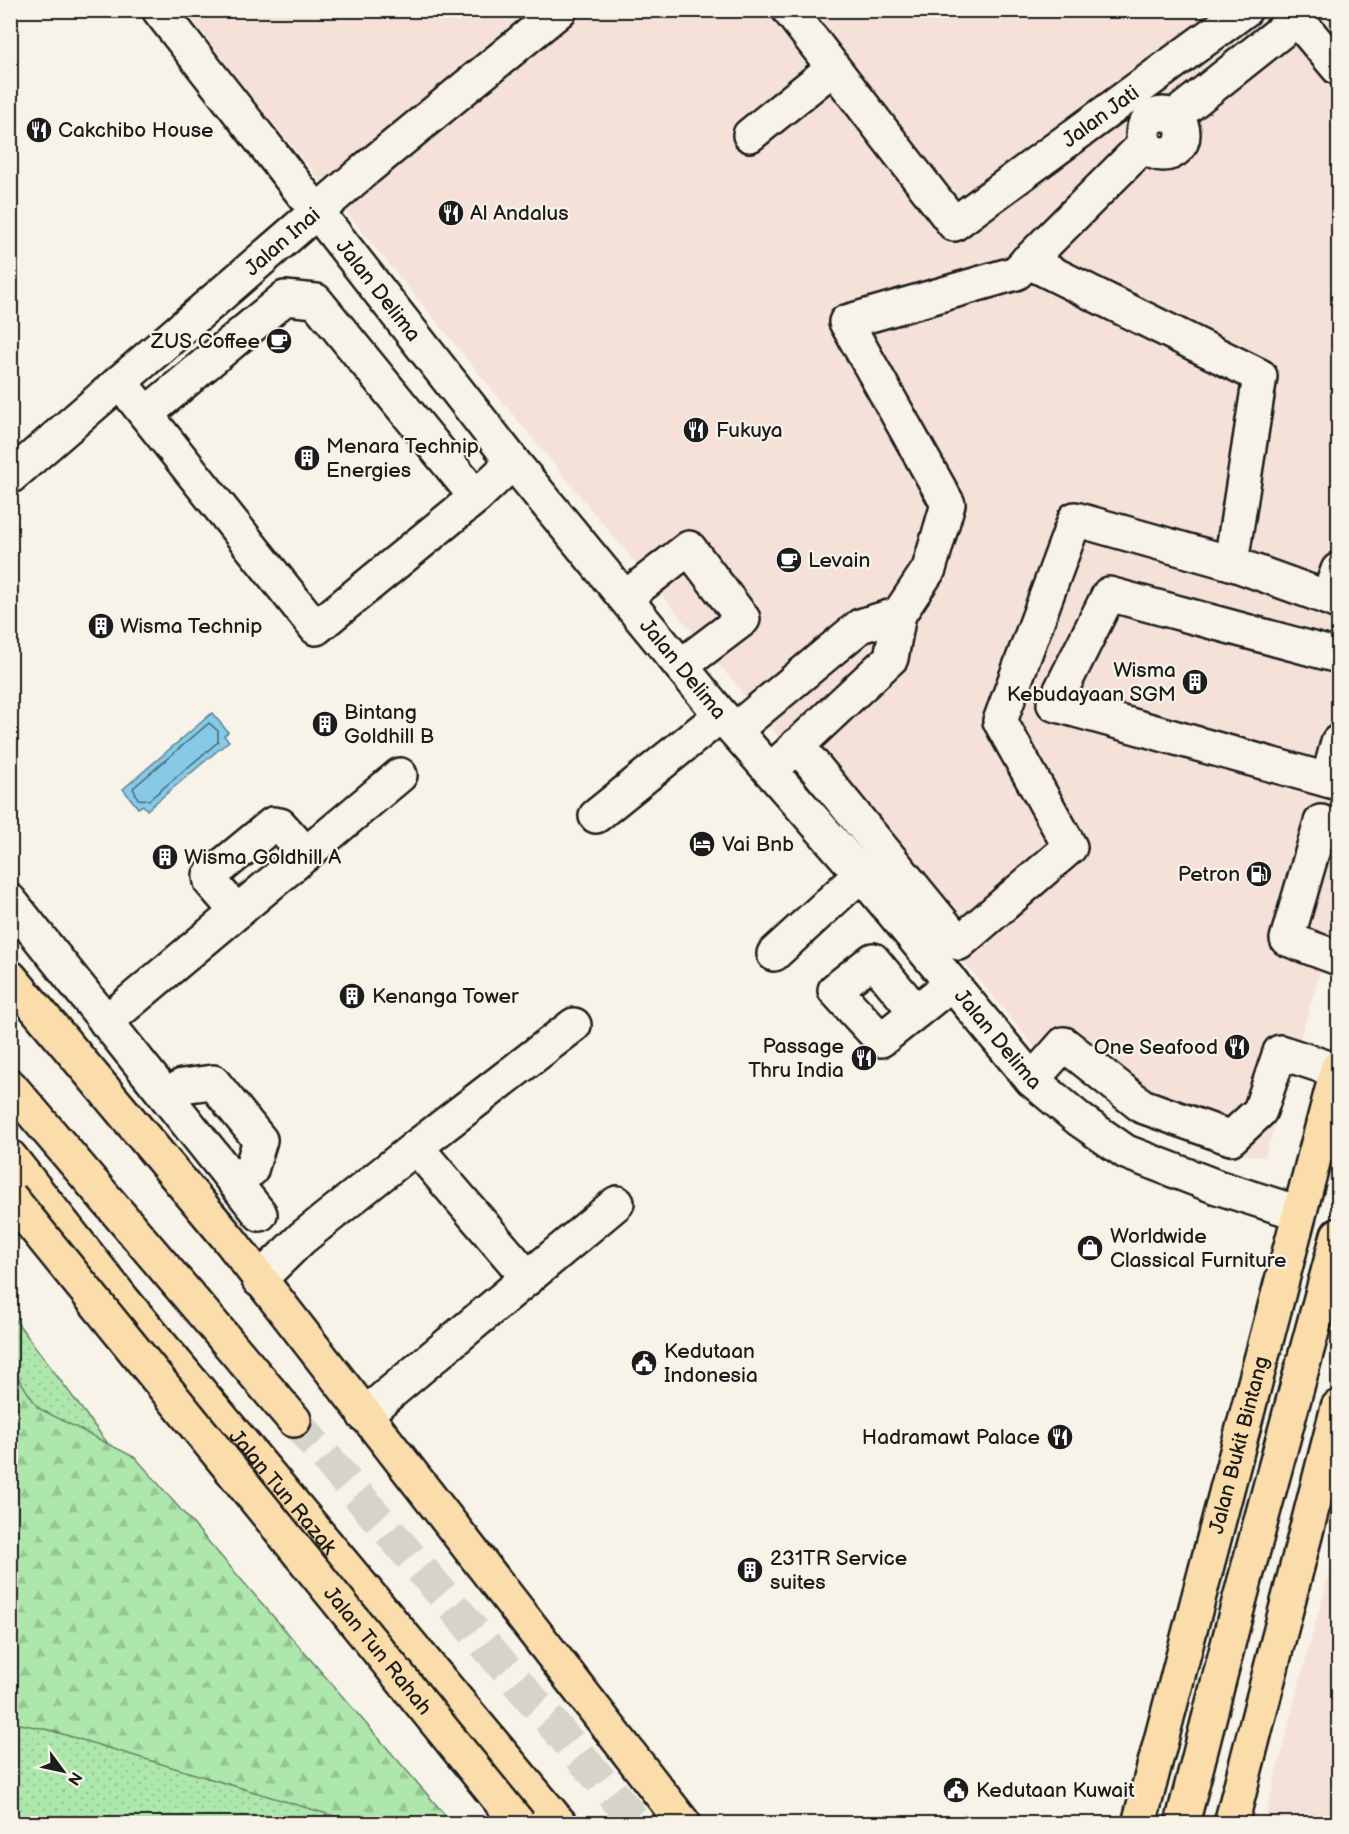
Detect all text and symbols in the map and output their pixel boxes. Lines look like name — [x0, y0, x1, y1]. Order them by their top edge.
street label: Jalan Jati — [1057, 80, 1144, 153]
restaurant icon: Cakchibo House — [24, 115, 54, 145]
place label: Cakchibo House — [58, 118, 213, 143]
restaurant icon: Al Andalus — [436, 198, 466, 228]
place label: Al Andalus — [470, 201, 569, 226]
street label: Jalan Inai — [240, 202, 325, 281]
street label: Jalan Delima — [330, 235, 426, 347]
cafe icon: ZUS Coffee — [264, 326, 294, 356]
place label: ZUS Coffee — [150, 329, 260, 354]
restaurant icon: Fukuya — [681, 415, 711, 445]
place label: Fukuya — [716, 418, 783, 443]
place label: Menara Technip Energies — [326, 434, 479, 483]
building icon: Menara Technip Energies — [292, 443, 322, 473]
cafe icon: Levain — [774, 545, 804, 575]
place label: Levain — [808, 548, 870, 573]
building icon: Wisma Technip — [86, 611, 116, 641]
place label: Wisma Technip — [120, 614, 262, 639]
street label: Jalan Delima — [634, 614, 731, 725]
place label: Wisma Kebudayaan SGM — [1007, 658, 1176, 707]
building icon: Wisma Kebudayaan SGM — [1180, 667, 1210, 697]
place label: Bintang Goldhill B — [344, 700, 434, 749]
building icon: Bintang Goldhill B — [310, 709, 340, 739]
hotel icon: Vai Bnb — [687, 829, 717, 859]
place label: Vai Bnb — [722, 832, 794, 857]
building icon: Wisma Goldhill A — [150, 842, 180, 872]
place label: Wisma Goldhill A — [184, 845, 341, 870]
fuel station icon: Petron — [1244, 859, 1274, 889]
place label: Petron — [1178, 862, 1240, 887]
building icon: Kenanga Tower — [337, 981, 367, 1011]
place label: Kenanga Tower — [372, 984, 519, 1009]
street label: Jalan Delima — [949, 984, 1046, 1095]
restaurant icon: One Seafood — [1222, 1032, 1252, 1062]
place label: Passage Thru India — [748, 1034, 844, 1083]
place label: One Seafood — [1094, 1035, 1218, 1060]
restaurant icon: Passage Thru India — [849, 1043, 879, 1073]
place label: Worldwide Classical Furniture — [1110, 1224, 1286, 1273]
shop icon: Worldwide Classical Furniture — [1075, 1233, 1105, 1263]
place label: Kedutaan Indonesia — [664, 1339, 758, 1388]
public building icon: Kedutaan Indonesia — [629, 1348, 659, 1378]
street label: Jalan Bukit Bintang — [1204, 1353, 1274, 1537]
restaurant icon: Hadramawt Palace — [1045, 1422, 1075, 1452]
street label: Jalan Tun Razak — [223, 1425, 342, 1560]
place label: Hadramawt Palace — [862, 1425, 1040, 1450]
place label: 231TR Service suites — [770, 1546, 907, 1595]
building icon: 231TR Service suites — [735, 1555, 765, 1585]
street label: Jalan Tun Rahah — [318, 1581, 437, 1720]
north arrow — [33, 1741, 93, 1801]
text: N — [63, 1768, 86, 1789]
public building icon: Kedutaan Kuwait — [941, 1775, 971, 1805]
place label: Kedutaan Kuwait — [976, 1778, 1135, 1803]

